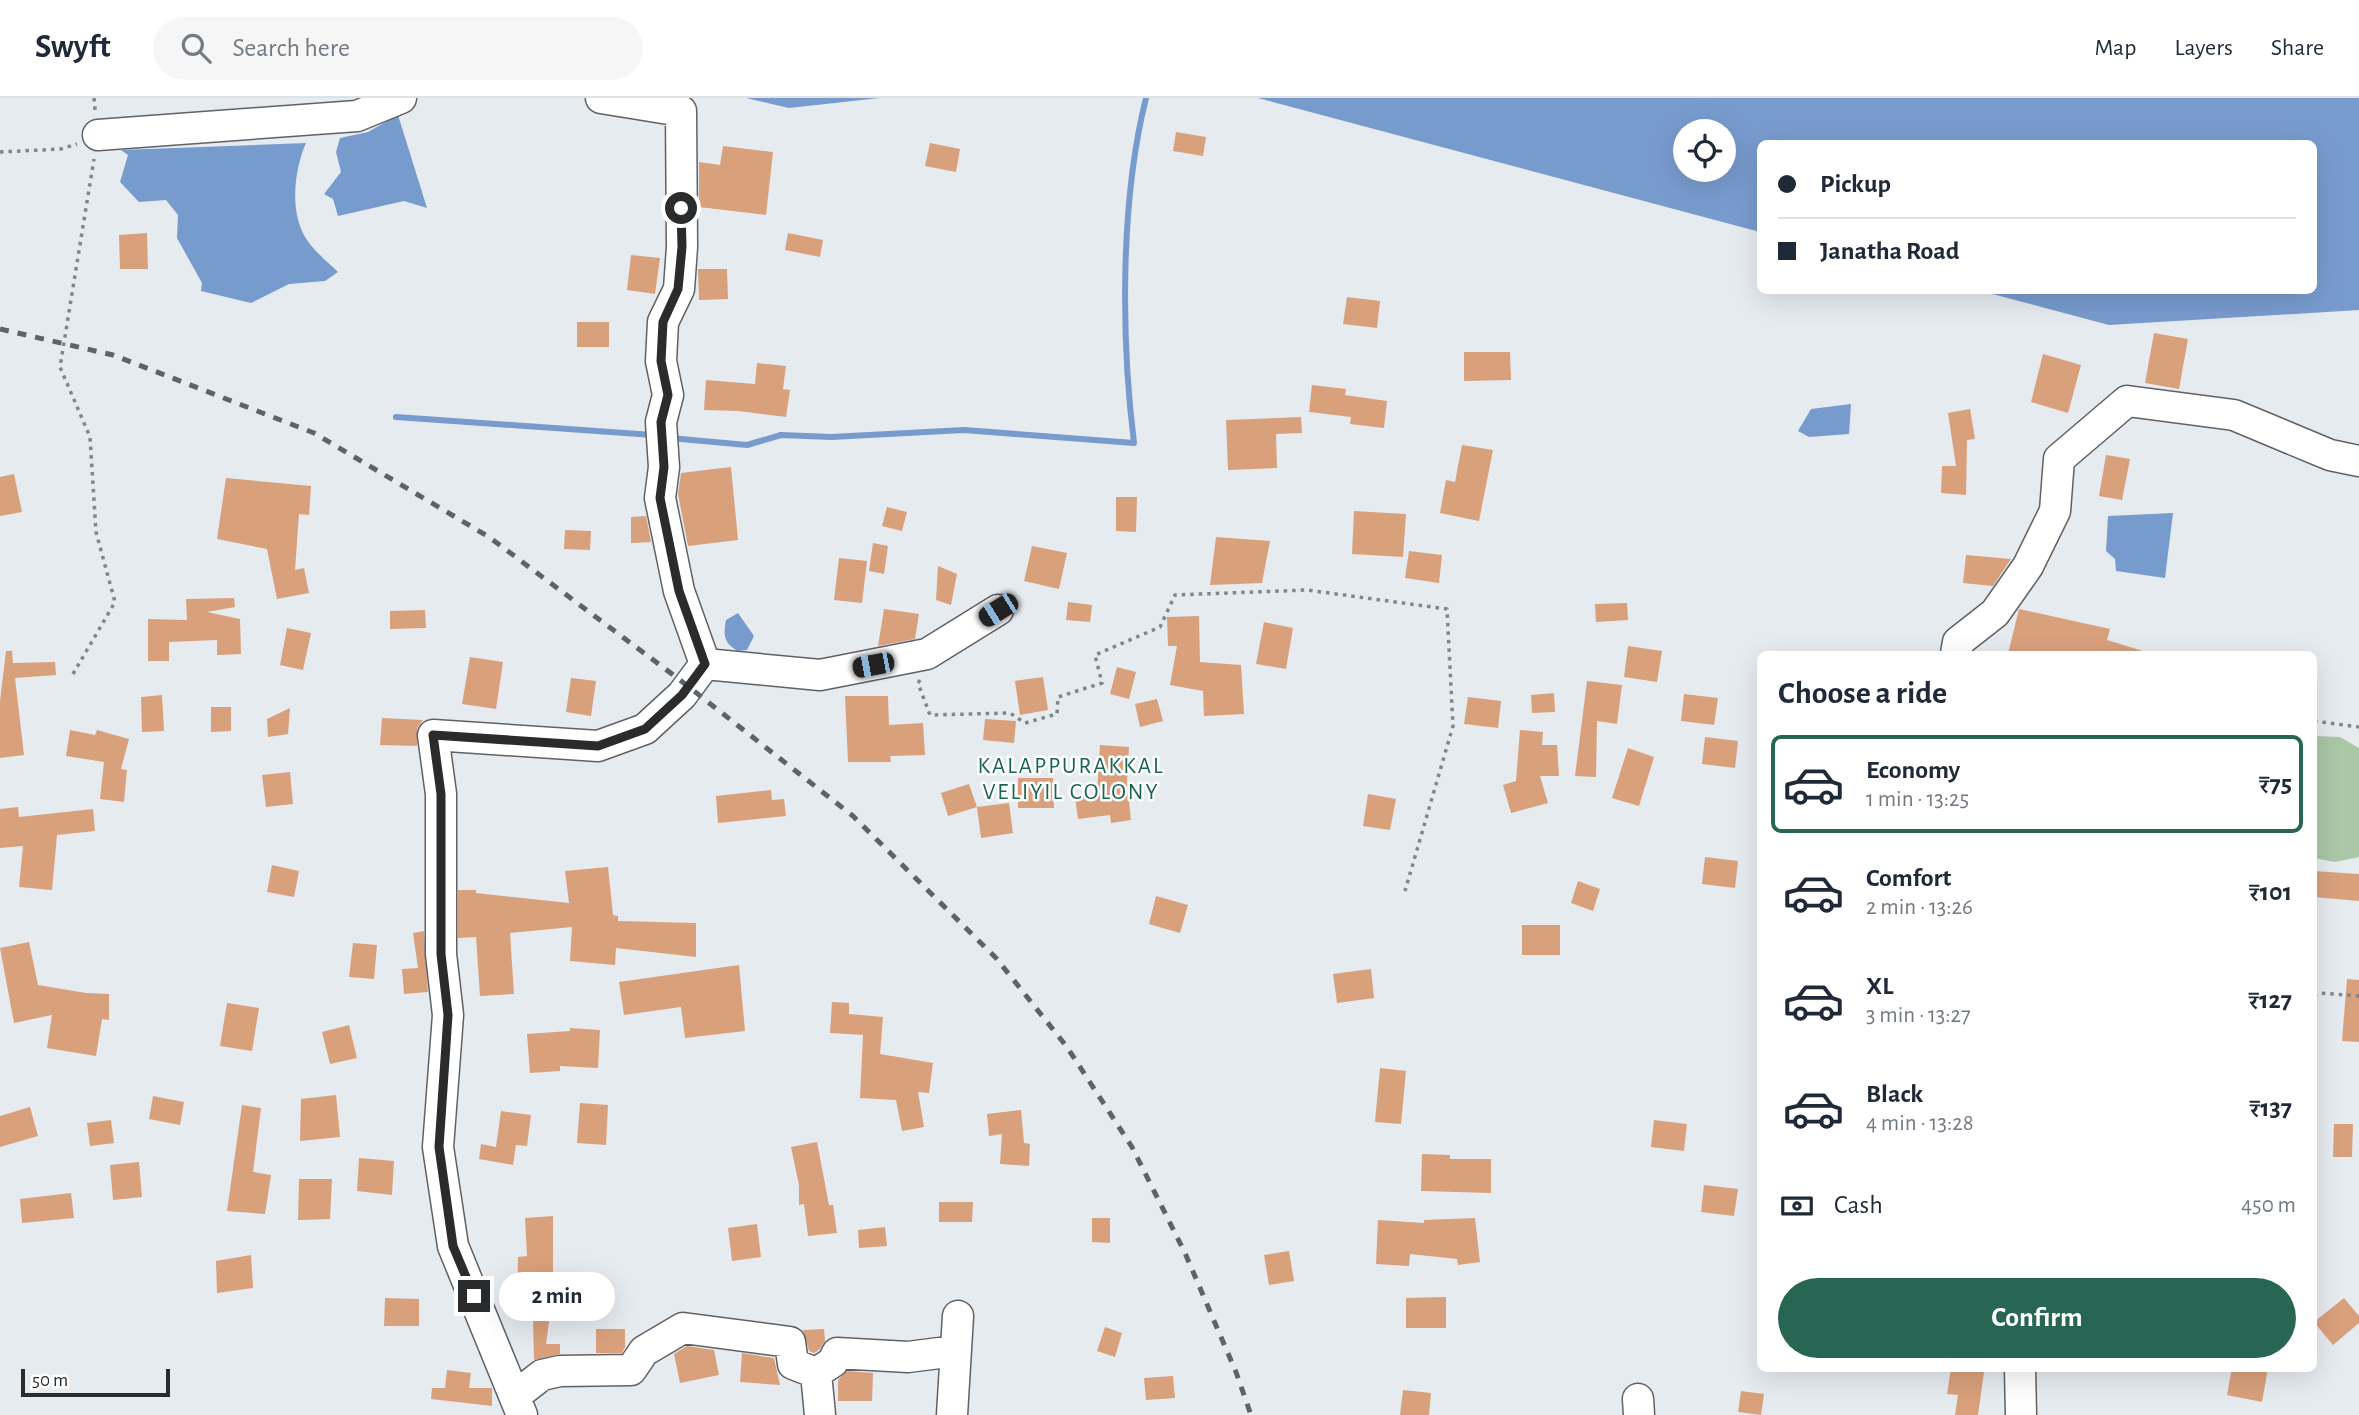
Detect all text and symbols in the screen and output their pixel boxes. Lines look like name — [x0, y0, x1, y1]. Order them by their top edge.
search box — [153, 17, 643, 80]
icon: search — [177, 29, 215, 67]
text: Swyft — [35, 31, 111, 64]
text: Search here — [233, 35, 350, 61]
text: Map — [2094, 36, 2136, 60]
text: Layers — [2174, 36, 2233, 60]
text: Share — [2271, 36, 2324, 60]
map controls — [1673, 119, 1736, 182]
button: locate — [1673, 119, 1736, 182]
text: Pickup — [1820, 171, 1891, 197]
route start — [665, 192, 697, 224]
text: Janatha Road — [1820, 238, 1960, 264]
car — [975, 590, 1022, 630]
car — [851, 651, 896, 679]
text: Choose a ride — [1778, 677, 1947, 709]
icon: car — [1782, 753, 1845, 816]
district label: KALAPPURAKKAL VELIYIL COLONY — [977, 755, 1165, 804]
text: Economy — [1866, 757, 1960, 783]
text: ₹75 — [2259, 771, 2292, 797]
text: 1 min · 13:25 — [1866, 788, 1969, 811]
icon: car — [1782, 861, 1845, 924]
text: Comfort — [1866, 865, 1951, 891]
text: ₹101 — [2249, 879, 2292, 905]
text: 2 min · 13:26 — [1866, 896, 1973, 919]
icon: car — [1782, 969, 1845, 1032]
text: XL — [1866, 973, 1893, 999]
text: ₹127 — [2248, 987, 2292, 1013]
text: 3 min · 13:27 — [1866, 1004, 1971, 1027]
icon: car — [1782, 1077, 1845, 1140]
text: Black — [1866, 1081, 1923, 1107]
text: ₹137 — [2249, 1095, 2292, 1121]
text: 4 min · 13:28 — [1866, 1112, 1974, 1135]
icon: cash — [1778, 1187, 1816, 1225]
text: Cash — [1834, 1192, 1883, 1218]
text: 450 m — [2241, 1194, 2296, 1217]
callout: 2 min — [498, 1272, 614, 1320]
button: Confirm — [1778, 1278, 2296, 1358]
route end — [458, 1280, 490, 1312]
text: 2 min — [531, 1285, 583, 1308]
scale bar — [21, 1366, 170, 1398]
text: 50 m — [32, 1371, 68, 1390]

